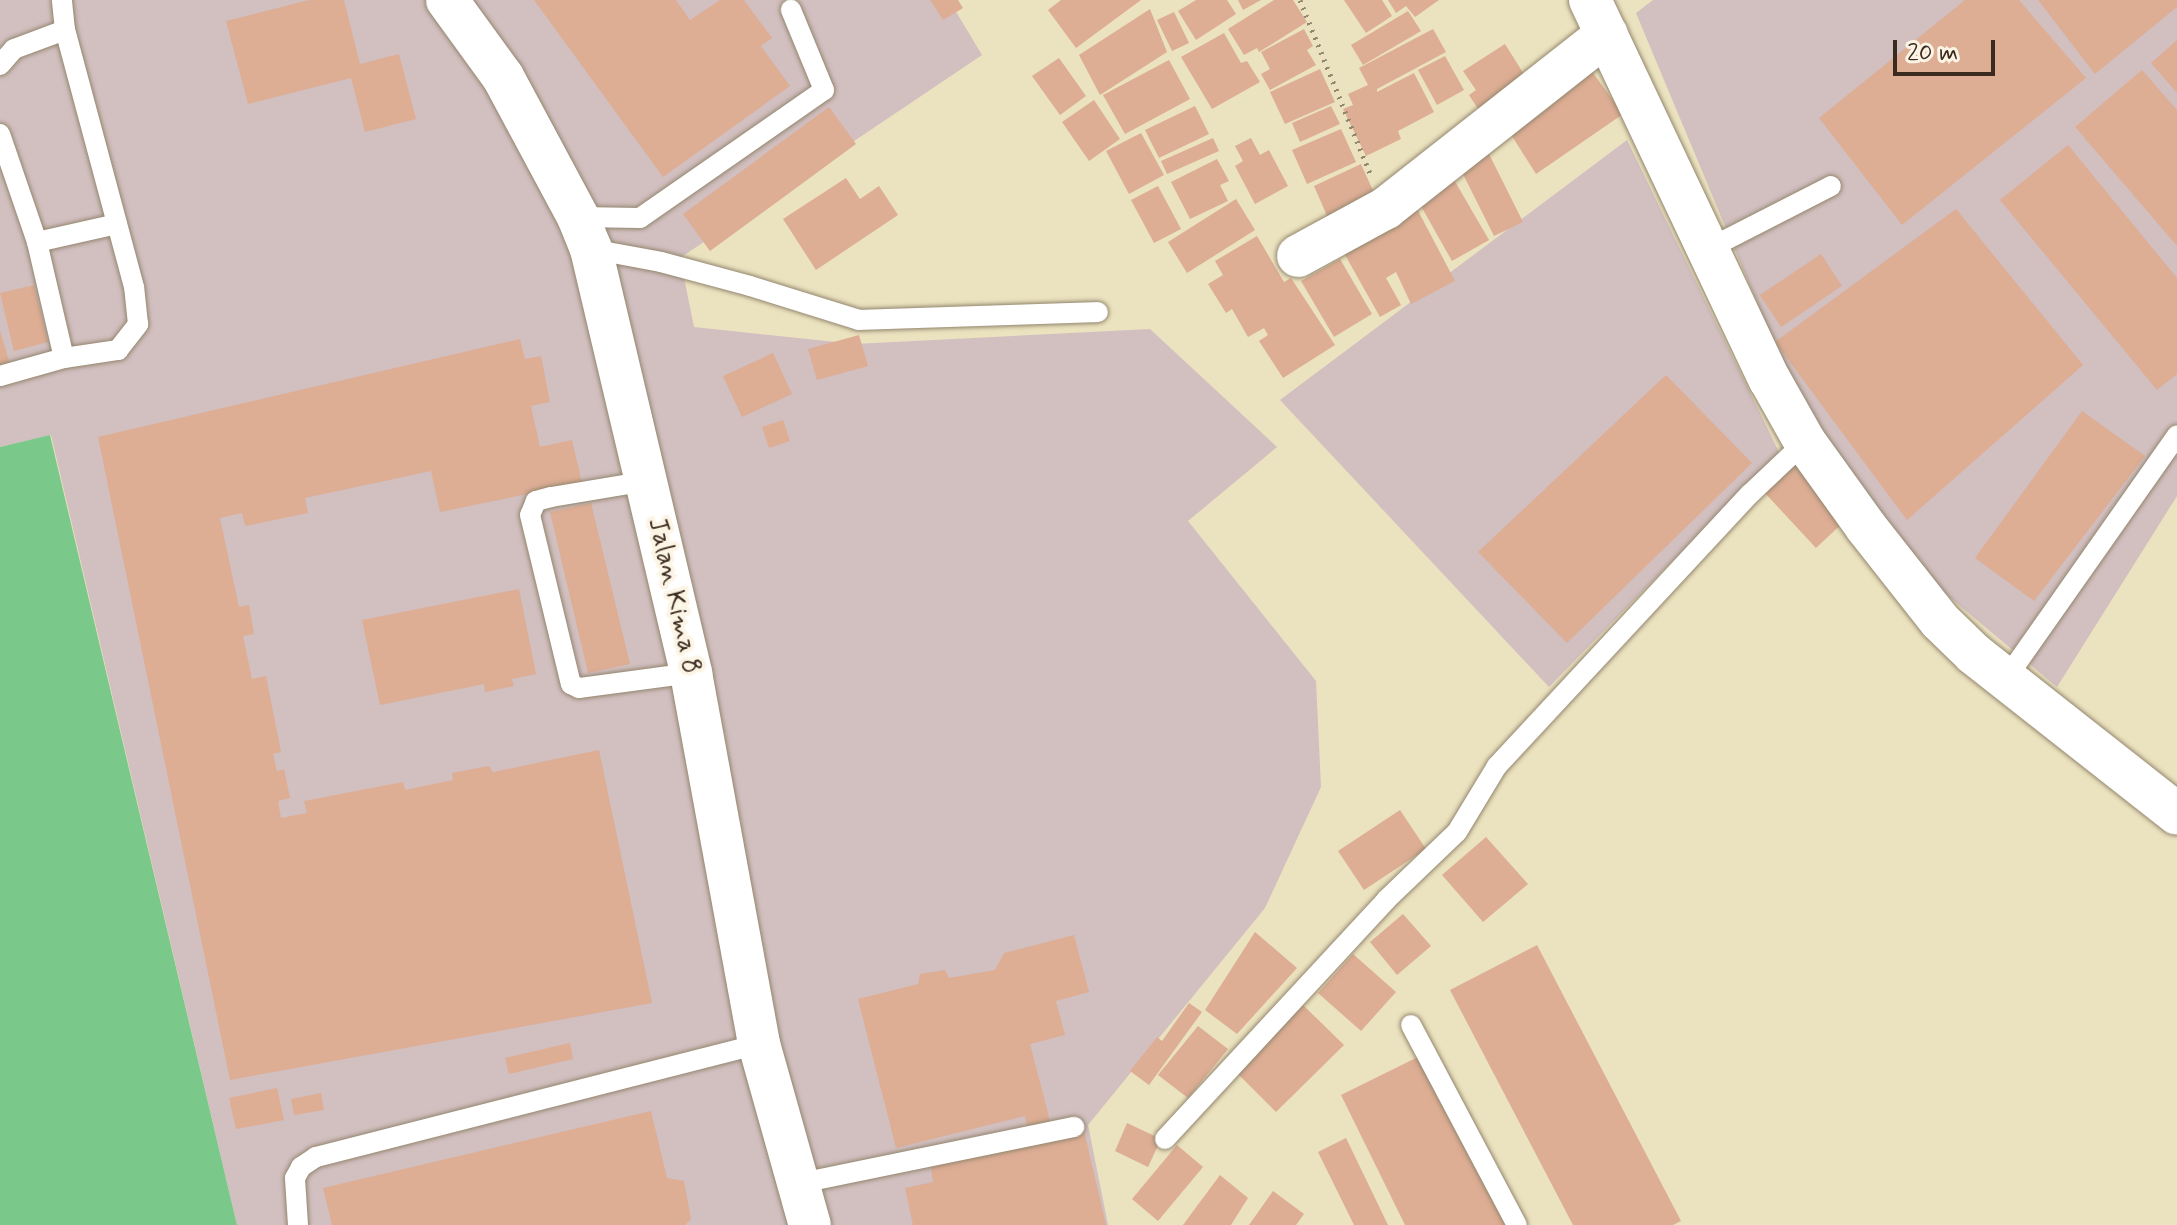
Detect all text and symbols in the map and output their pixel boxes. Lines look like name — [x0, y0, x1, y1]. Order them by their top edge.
scale bar — [1897, 24, 1999, 74]
text: 20 m — [1907, 38, 1958, 69]
street label: Jalan Kima 8 — [640, 515, 706, 677]

